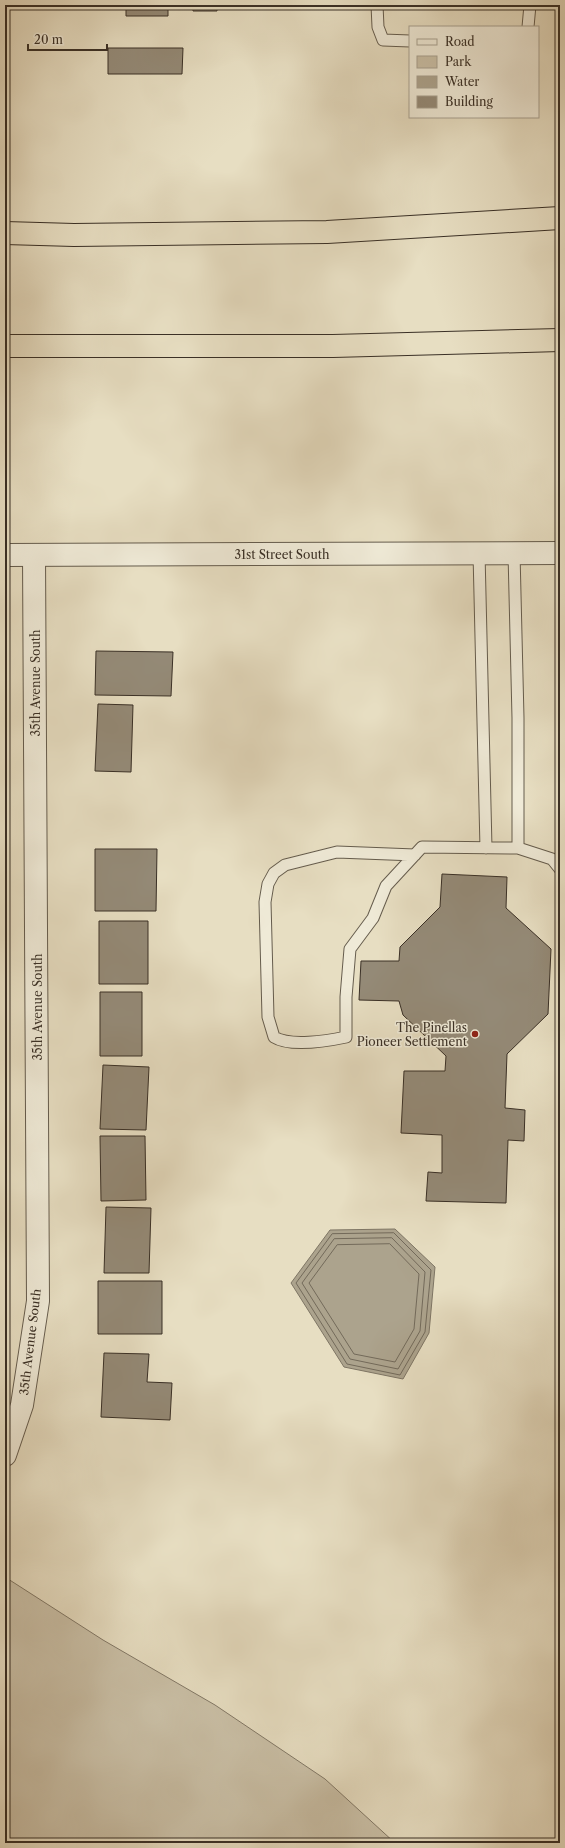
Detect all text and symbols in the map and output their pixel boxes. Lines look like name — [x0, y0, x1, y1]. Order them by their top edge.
scale bar — [28, 26, 107, 52]
legend — [409, 26, 539, 118]
text: 20 m — [34, 32, 63, 47]
text: Road — [445, 34, 475, 49]
text: Park — [445, 54, 472, 69]
text: Water — [444, 74, 479, 89]
text: Building — [445, 94, 493, 109]
street label: 31st Street South — [234, 547, 330, 562]
street label: 35th Avenue South — [28, 629, 43, 737]
street label: 35th Avenue South — [30, 953, 45, 1061]
place label: The Pinellas Pioneer Settlement — [357, 1020, 468, 1049]
marker: The Pinellas Pioneer Settlement — [470, 1029, 480, 1039]
street label: 35th Avenue South — [16, 1287, 44, 1396]

